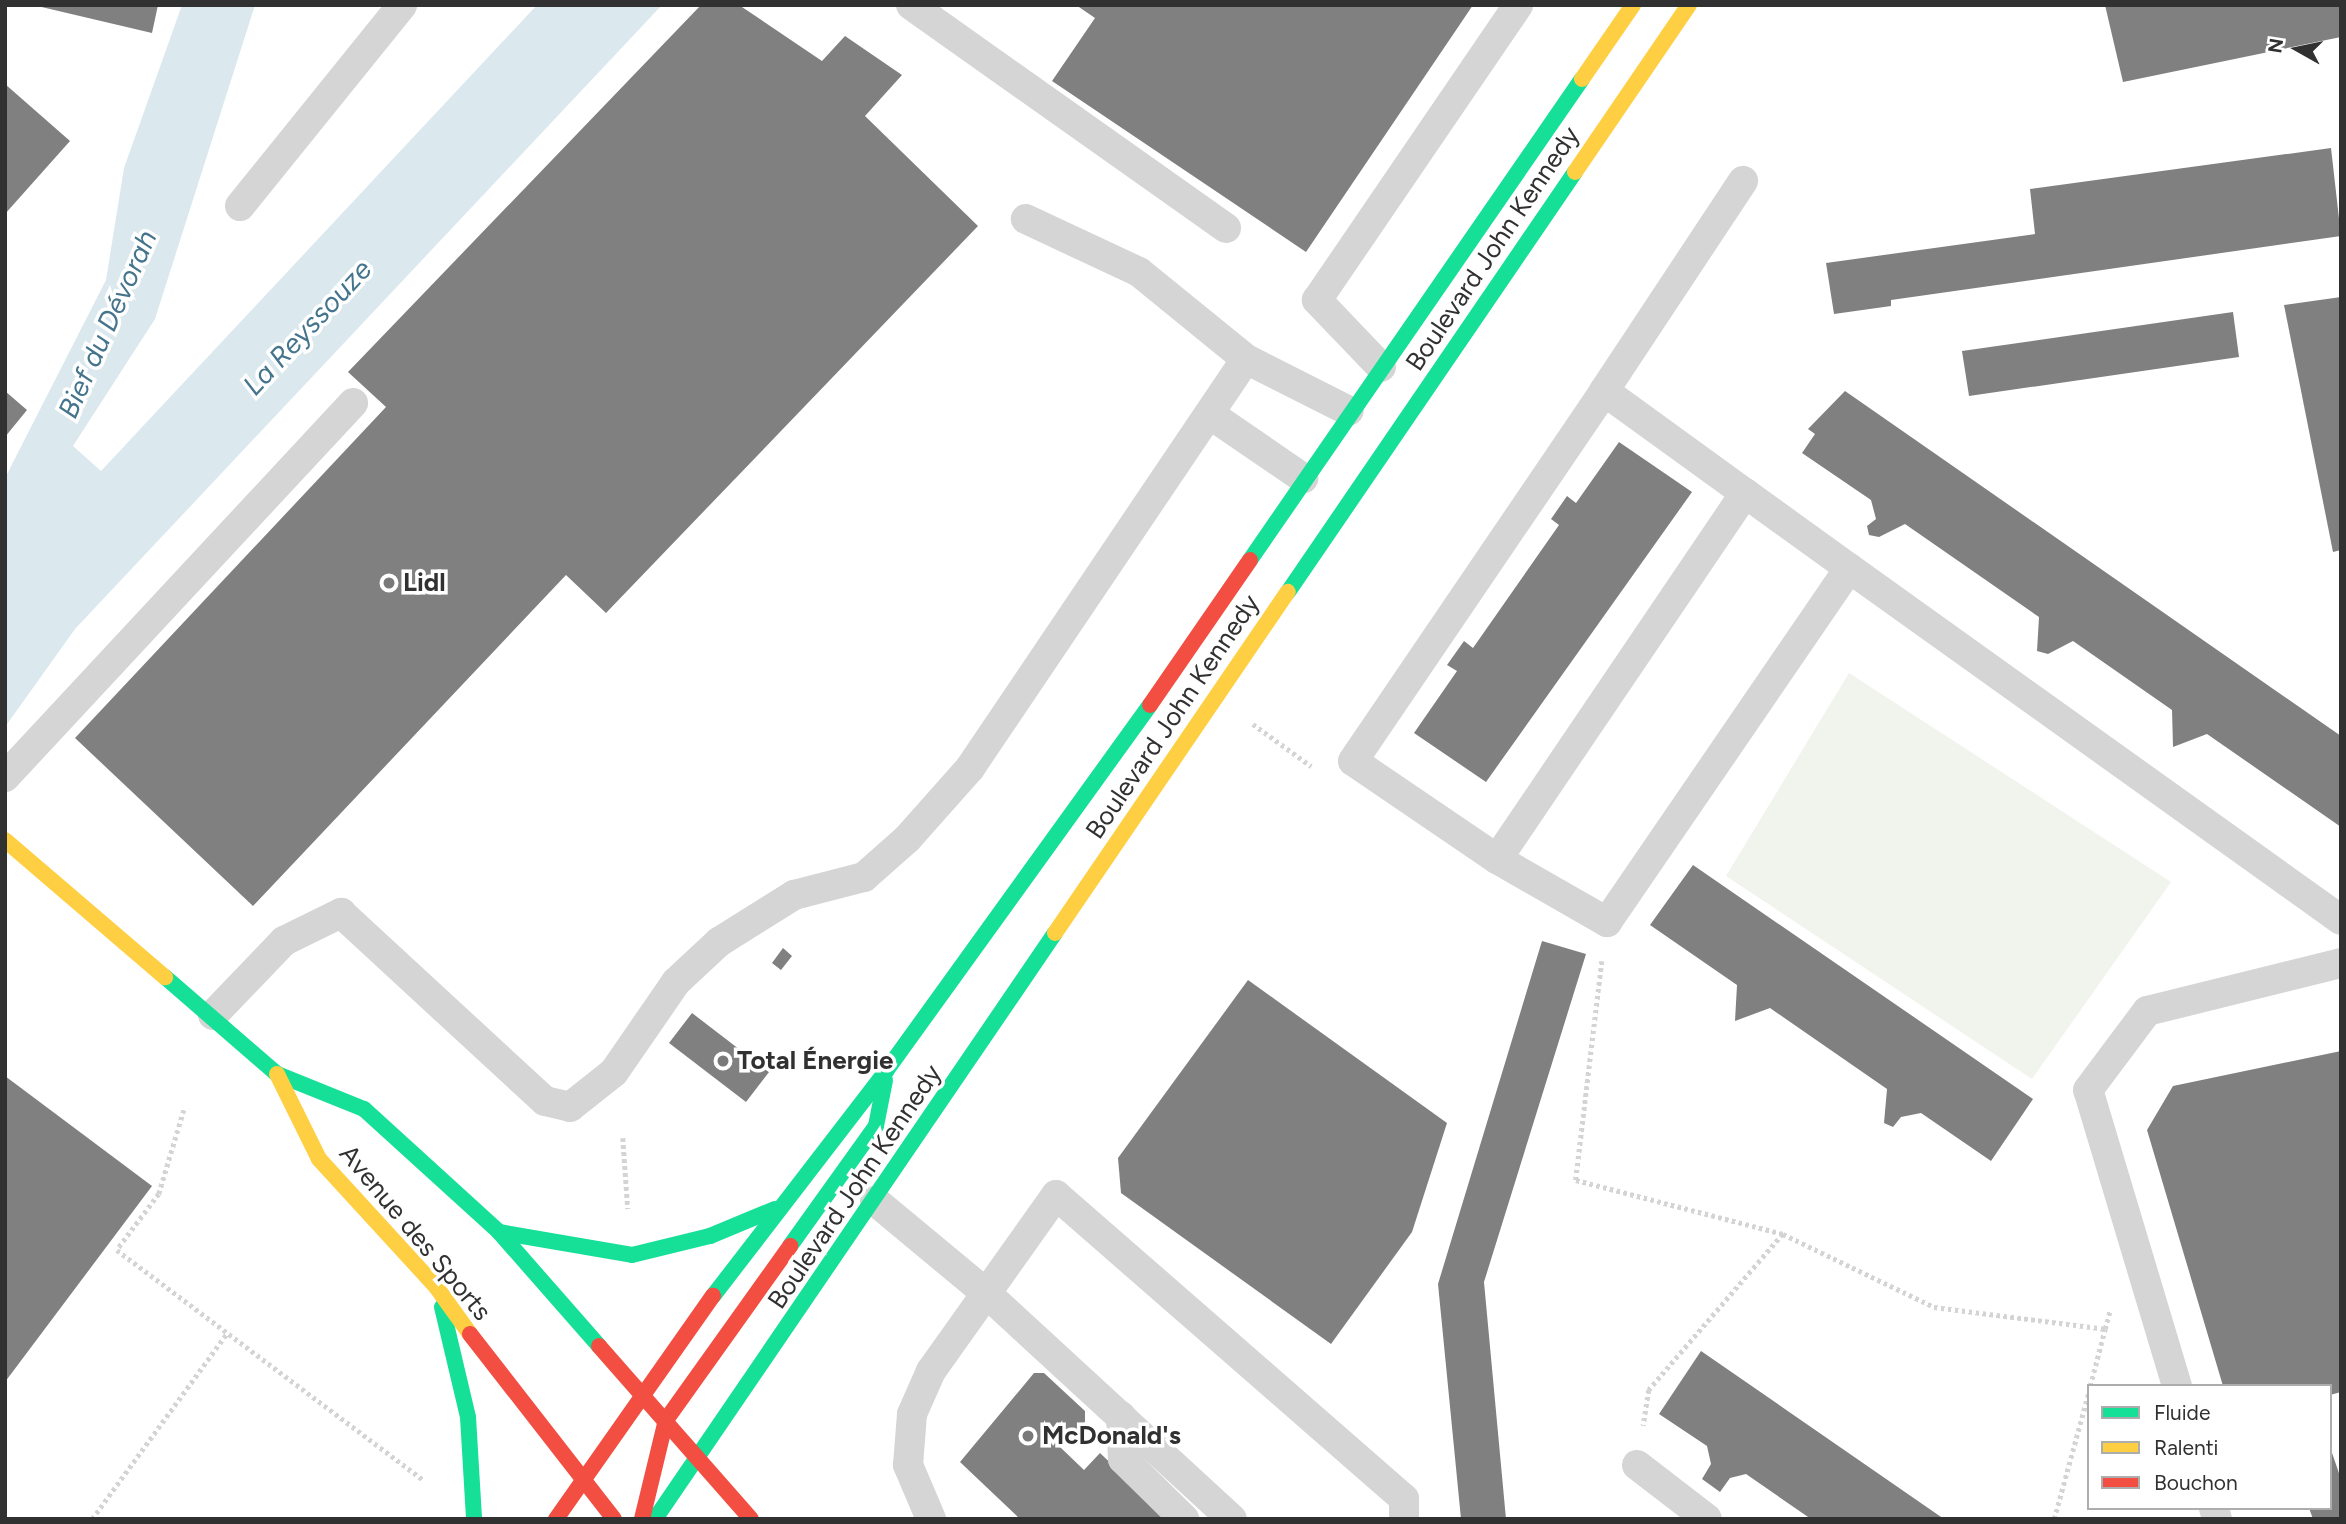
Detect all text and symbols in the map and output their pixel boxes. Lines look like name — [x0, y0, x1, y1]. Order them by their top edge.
north arrow — [2262, 14, 2332, 84]
text: N — [2263, 37, 2288, 55]
street label: Boulevard John Kennedy — [1400, 121, 1586, 377]
water label: Bief du Dévorah — [51, 225, 163, 423]
water label: La Reyssouze — [236, 252, 378, 402]
place label: Lidl — [403, 567, 446, 599]
marker: Lidl — [381, 575, 397, 591]
street label: Boulevard John Kennedy — [1080, 589, 1266, 845]
place label: Total Énergie — [737, 1045, 893, 1077]
marker: Total Énergie — [715, 1053, 731, 1069]
street label: Boulevard John Kennedy — [762, 1059, 948, 1315]
street label: Avenue des Sports — [333, 1139, 497, 1327]
legend — [2087, 1384, 2332, 1510]
text: Fluide — [2154, 1400, 2210, 1425]
place label: McDonald's — [1042, 1420, 1181, 1452]
marker: McDonald's — [1020, 1428, 1036, 1444]
text: Ralenti — [2154, 1435, 2218, 1460]
text: Bouchon — [2154, 1470, 2238, 1495]

